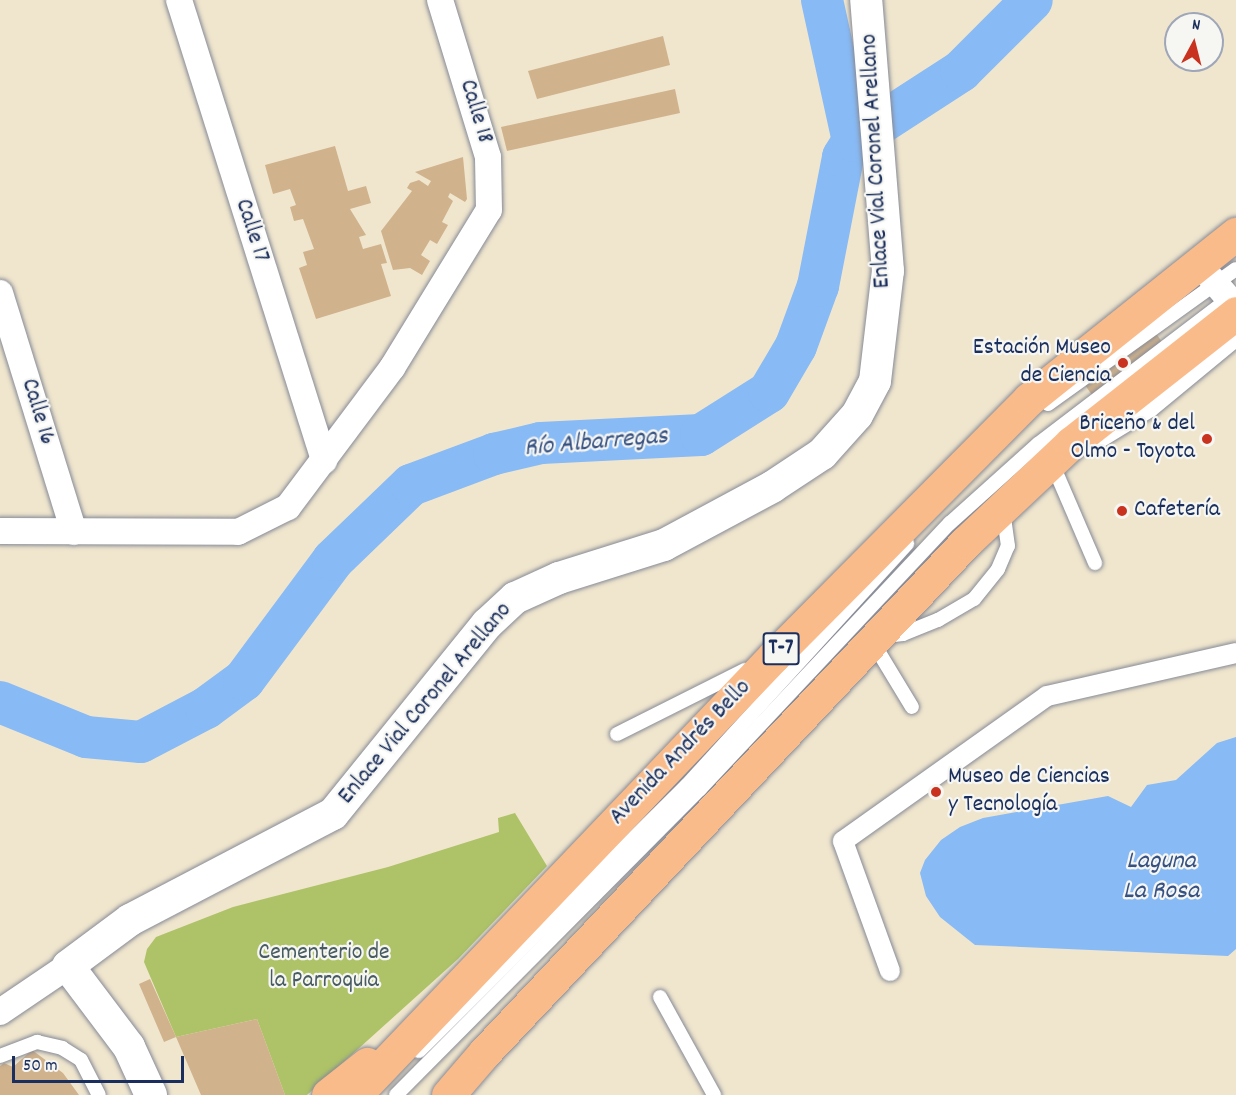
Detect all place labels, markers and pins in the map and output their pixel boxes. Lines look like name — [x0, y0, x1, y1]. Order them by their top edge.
place label: Estación Museo de Ciencia — [973, 335, 1111, 391]
marker: Estación Museo de Ciencia — [1116, 356, 1130, 370]
place label: Briceño & del Olmo - Toyota — [1071, 411, 1195, 467]
marker: Briceño & del Olmo - Toyota — [1200, 432, 1214, 446]
place label: Cafetería — [1134, 497, 1220, 525]
marker: Cafetería — [1115, 504, 1129, 518]
place label: Museo de Ciencias y Tecnología — [948, 764, 1110, 820]
marker: Museo de Ciencias y Tecnología — [929, 785, 943, 799]

